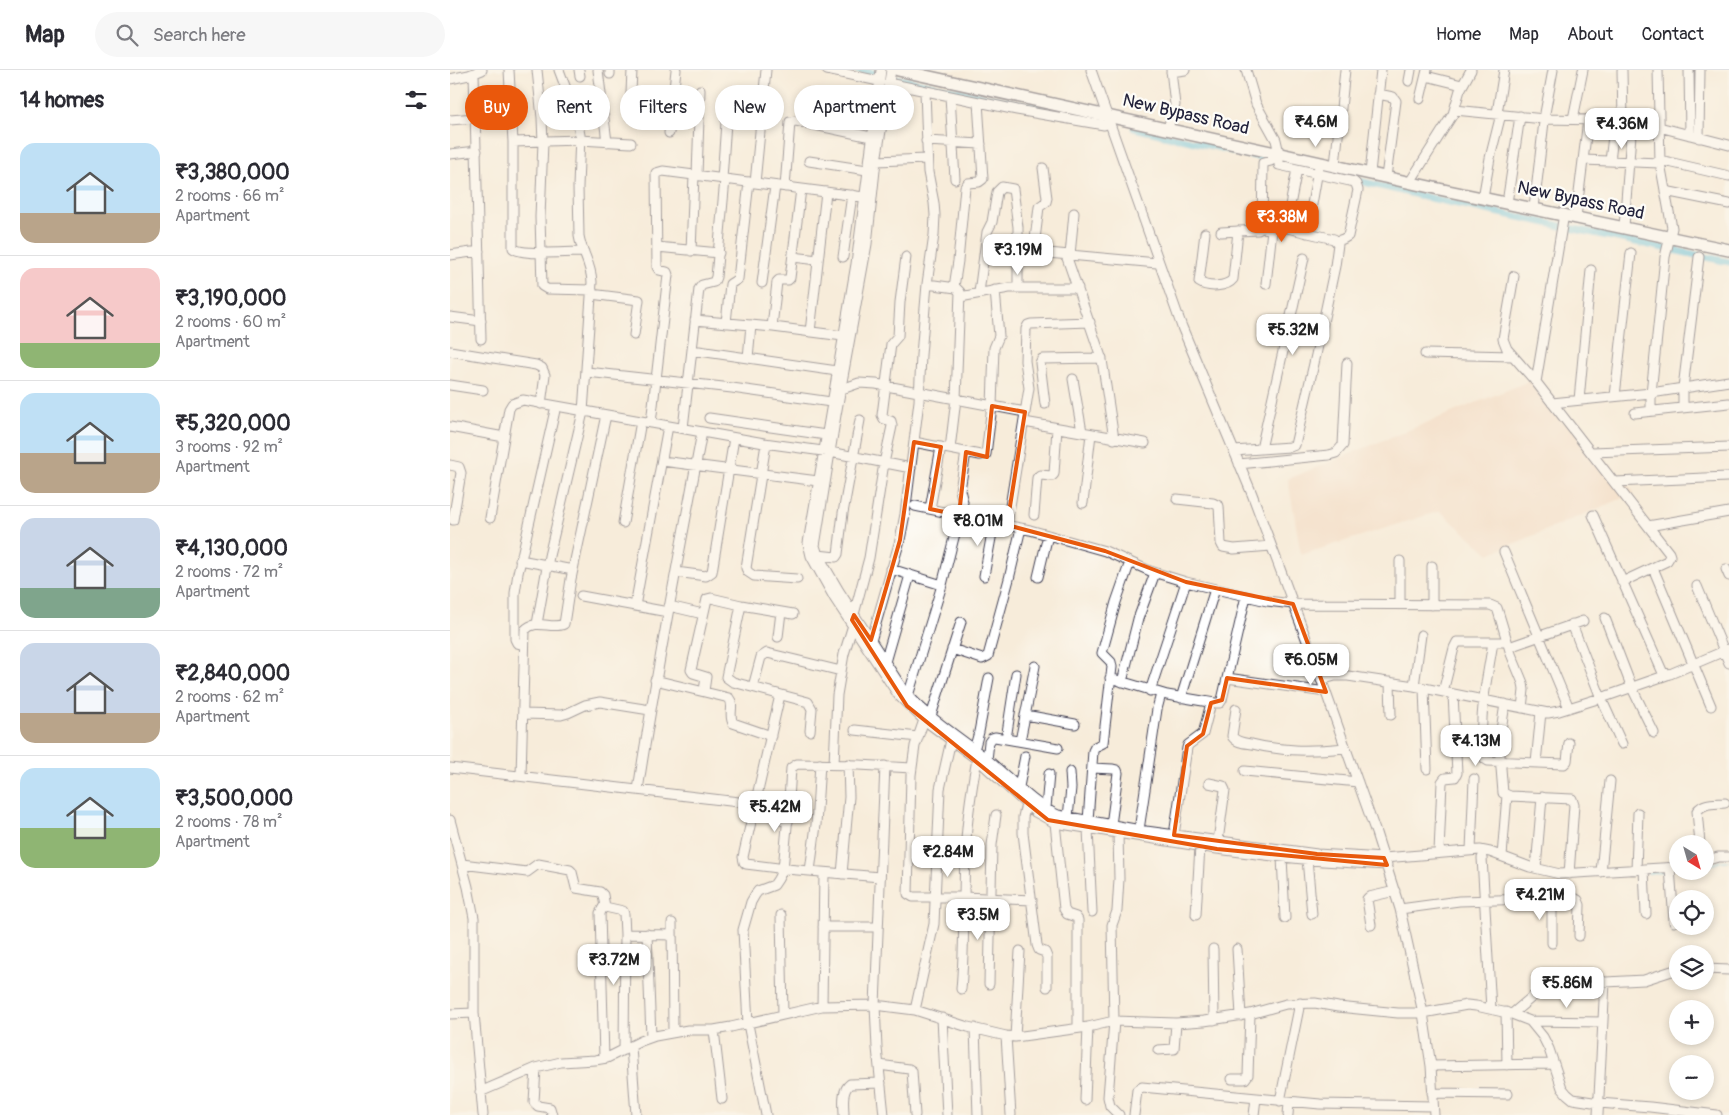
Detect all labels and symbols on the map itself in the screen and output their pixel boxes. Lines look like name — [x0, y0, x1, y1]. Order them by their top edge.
street label: New Bypass Road — [1120, 89, 1251, 140]
pin: ₹4.6M — [1281, 106, 1351, 148]
pin: ₹4.36M — [1581, 108, 1663, 150]
street label: New Bypass Road — [1515, 176, 1646, 225]
pin: ₹3.38M — [1241, 200, 1323, 243]
pin: ₹3.19M — [977, 234, 1059, 276]
pin: ₹5.32M — [1252, 314, 1334, 356]
pin: ₹8.01M — [937, 504, 1019, 547]
pin: ₹6.05M — [1270, 644, 1352, 686]
pin: ₹4.13M — [1435, 724, 1517, 767]
pin: ₹5.42M — [734, 790, 816, 833]
north arrow — [1669, 835, 1714, 880]
pin: ₹2.84M — [907, 836, 989, 878]
pin: ₹4.21M — [1499, 878, 1581, 921]
pin: ₹3.5M — [943, 898, 1013, 941]
pin: ₹3.72M — [573, 944, 655, 986]
pin: ₹5.86M — [1526, 966, 1608, 1009]

